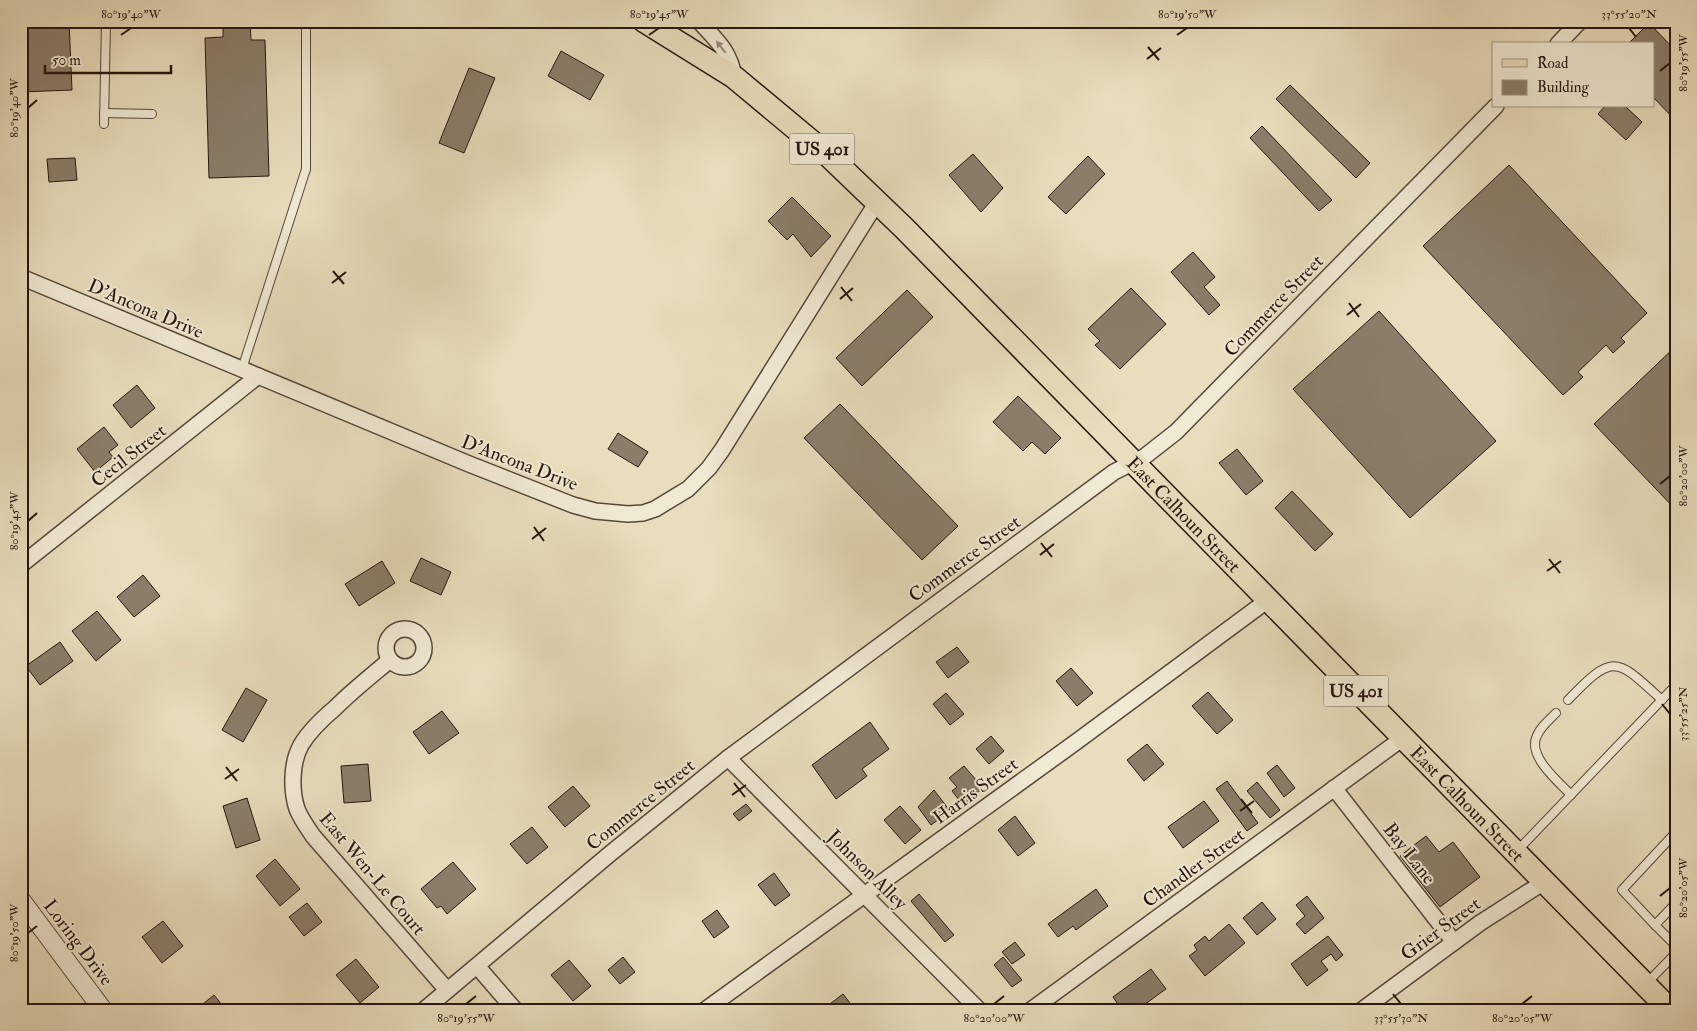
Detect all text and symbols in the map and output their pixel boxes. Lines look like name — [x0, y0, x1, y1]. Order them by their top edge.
text: 80°19'40"W — [101, 7, 162, 22]
text: 80°19'45"W — [630, 7, 689, 22]
text: 80°19'50"W — [1158, 7, 1217, 22]
text: 33°55'20"N — [1601, 7, 1657, 22]
text: 80°19'55"W — [1676, 33, 1691, 92]
one-way arrow — [716, 41, 727, 54]
scale bar — [45, 42, 171, 74]
legend — [1492, 42, 1654, 108]
text: 50 m — [52, 51, 81, 70]
text: Road — [1537, 54, 1569, 73]
text: 80°19'40"W — [7, 77, 22, 138]
text: Building — [1537, 78, 1589, 97]
road number: US 401 — [790, 134, 854, 164]
street label: Commerce Street — [1219, 250, 1328, 362]
street label: D'Ancona Drive — [84, 274, 207, 344]
street label: Cecil Street — [86, 419, 171, 493]
street label: D'Ancona Drive — [458, 430, 582, 496]
text: 80°20'00"W — [1676, 445, 1691, 507]
street label: East Calhoun Street — [1121, 452, 1246, 578]
text: 80°19'45"W — [7, 491, 22, 550]
street label: Commerce Street — [904, 510, 1025, 608]
road number: US 401 — [1324, 676, 1388, 706]
text: 33°55'25"N — [1676, 687, 1691, 741]
street label: East Calhoun Street — [1405, 741, 1529, 867]
street label: Harris Street — [929, 752, 1023, 830]
street label: Commerce Street — [581, 754, 700, 856]
street label: East Wen-Le Court — [314, 807, 431, 940]
street label: Bay Lane — [1378, 818, 1441, 889]
street label: Chandler Street — [1138, 823, 1249, 913]
street label: Johnson Alley — [821, 824, 913, 915]
text: 80°20'05"W — [1676, 857, 1691, 918]
street label: Grier Street — [1396, 892, 1485, 966]
street label: Loring Drive — [38, 895, 118, 991]
text: 80°19'50"W — [7, 903, 22, 962]
text: 80°19'55"W — [437, 1011, 496, 1026]
text: 80°20'00"W — [963, 1011, 1025, 1026]
text: 33°55'30"N — [1374, 1011, 1428, 1026]
text: 80°20'05"W — [1492, 1011, 1553, 1026]

